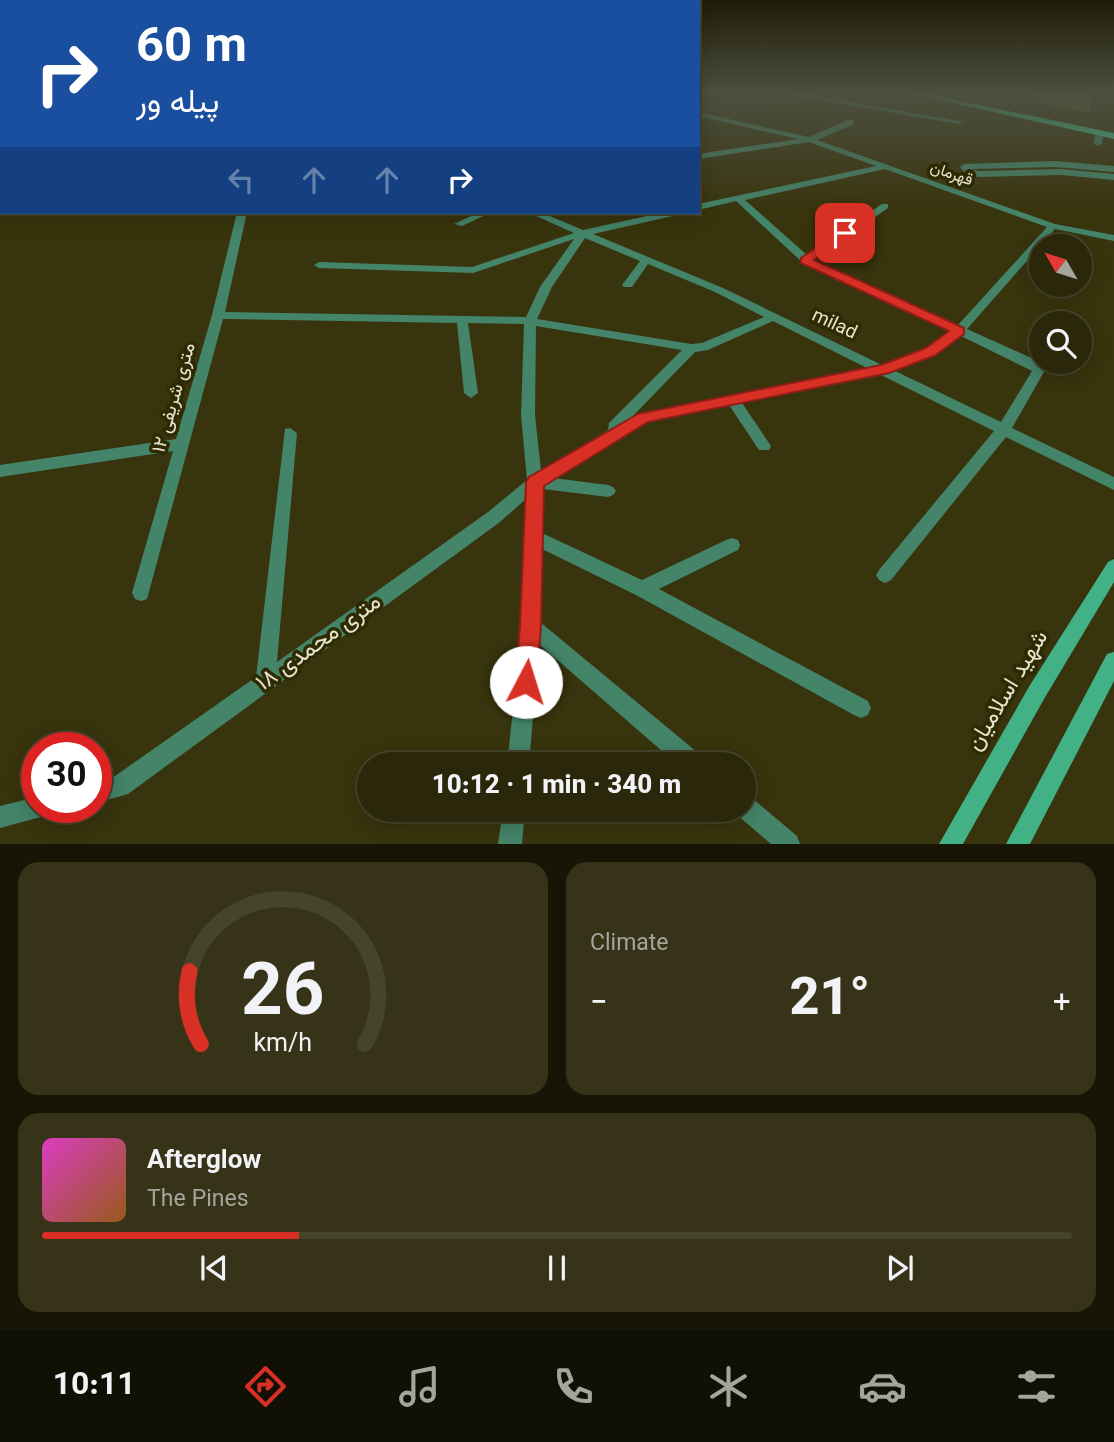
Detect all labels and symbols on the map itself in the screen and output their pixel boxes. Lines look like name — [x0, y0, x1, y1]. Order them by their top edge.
street label: قهرمان — [926, 156, 976, 194]
pin — [815, 203, 875, 263]
north arrow — [1029, 234, 1092, 298]
street label: milad — [807, 302, 861, 348]
street label: ۱۲ متری شریفی — [145, 340, 205, 456]
street label: ۱۸ متری محمدی — [249, 585, 389, 701]
street label: شهید اسلامیان — [958, 623, 1058, 759]
position arrow — [489, 645, 563, 719]
speed limit sign: 30 — [21, 732, 112, 823]

